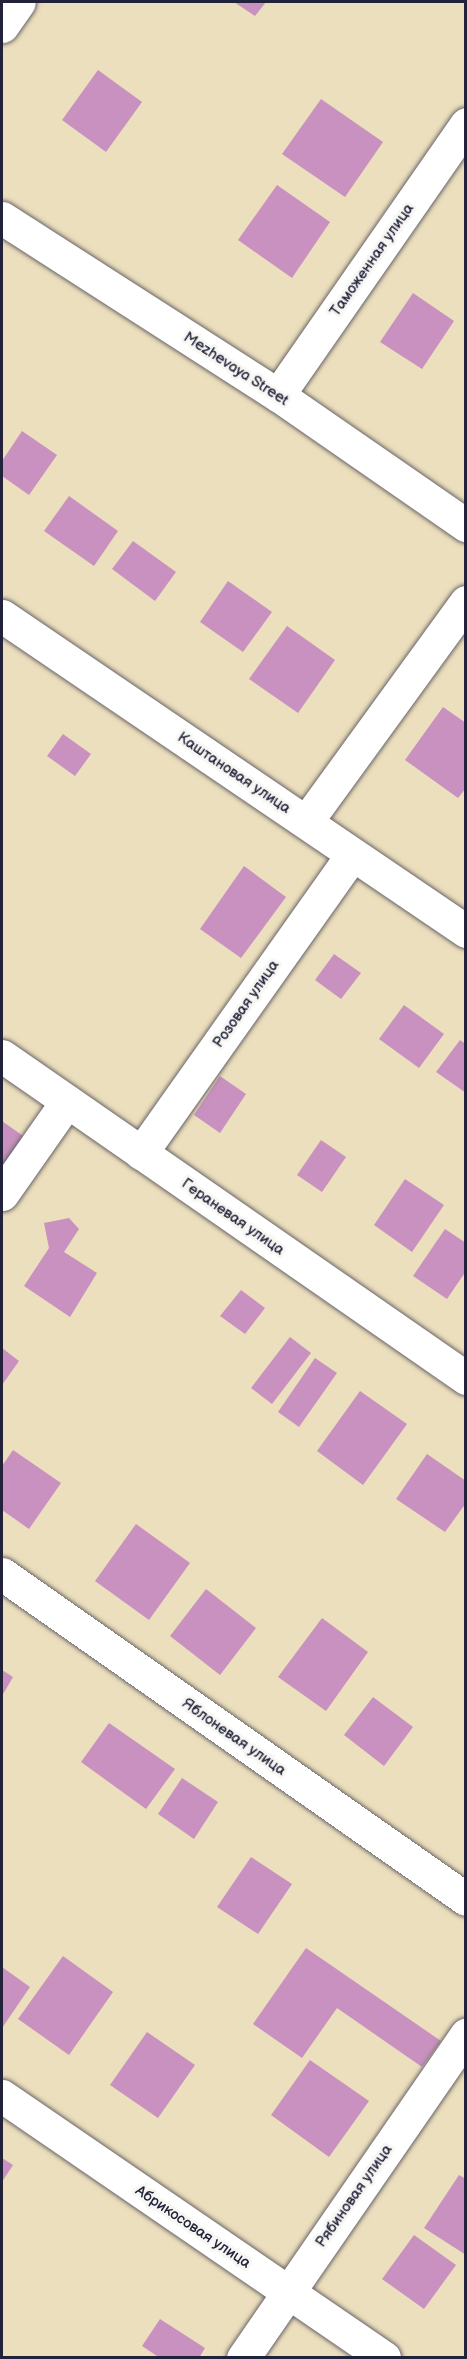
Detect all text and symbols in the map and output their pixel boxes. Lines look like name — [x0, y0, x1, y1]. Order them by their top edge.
street label: Таможенная улица — [326, 200, 418, 320]
street label: Mezhevaya Street — [180, 328, 292, 410]
street label: Каштановая улица — [174, 728, 294, 818]
street label: Розовая улица — [209, 957, 283, 1051]
street label: Гераневая улица — [178, 1175, 288, 1259]
street label: Яблоневая улица — [179, 1694, 289, 1780]
street label: Рябиновая улица — [312, 2141, 396, 2251]
street label: Абрикосовая улица — [132, 2182, 254, 2272]

